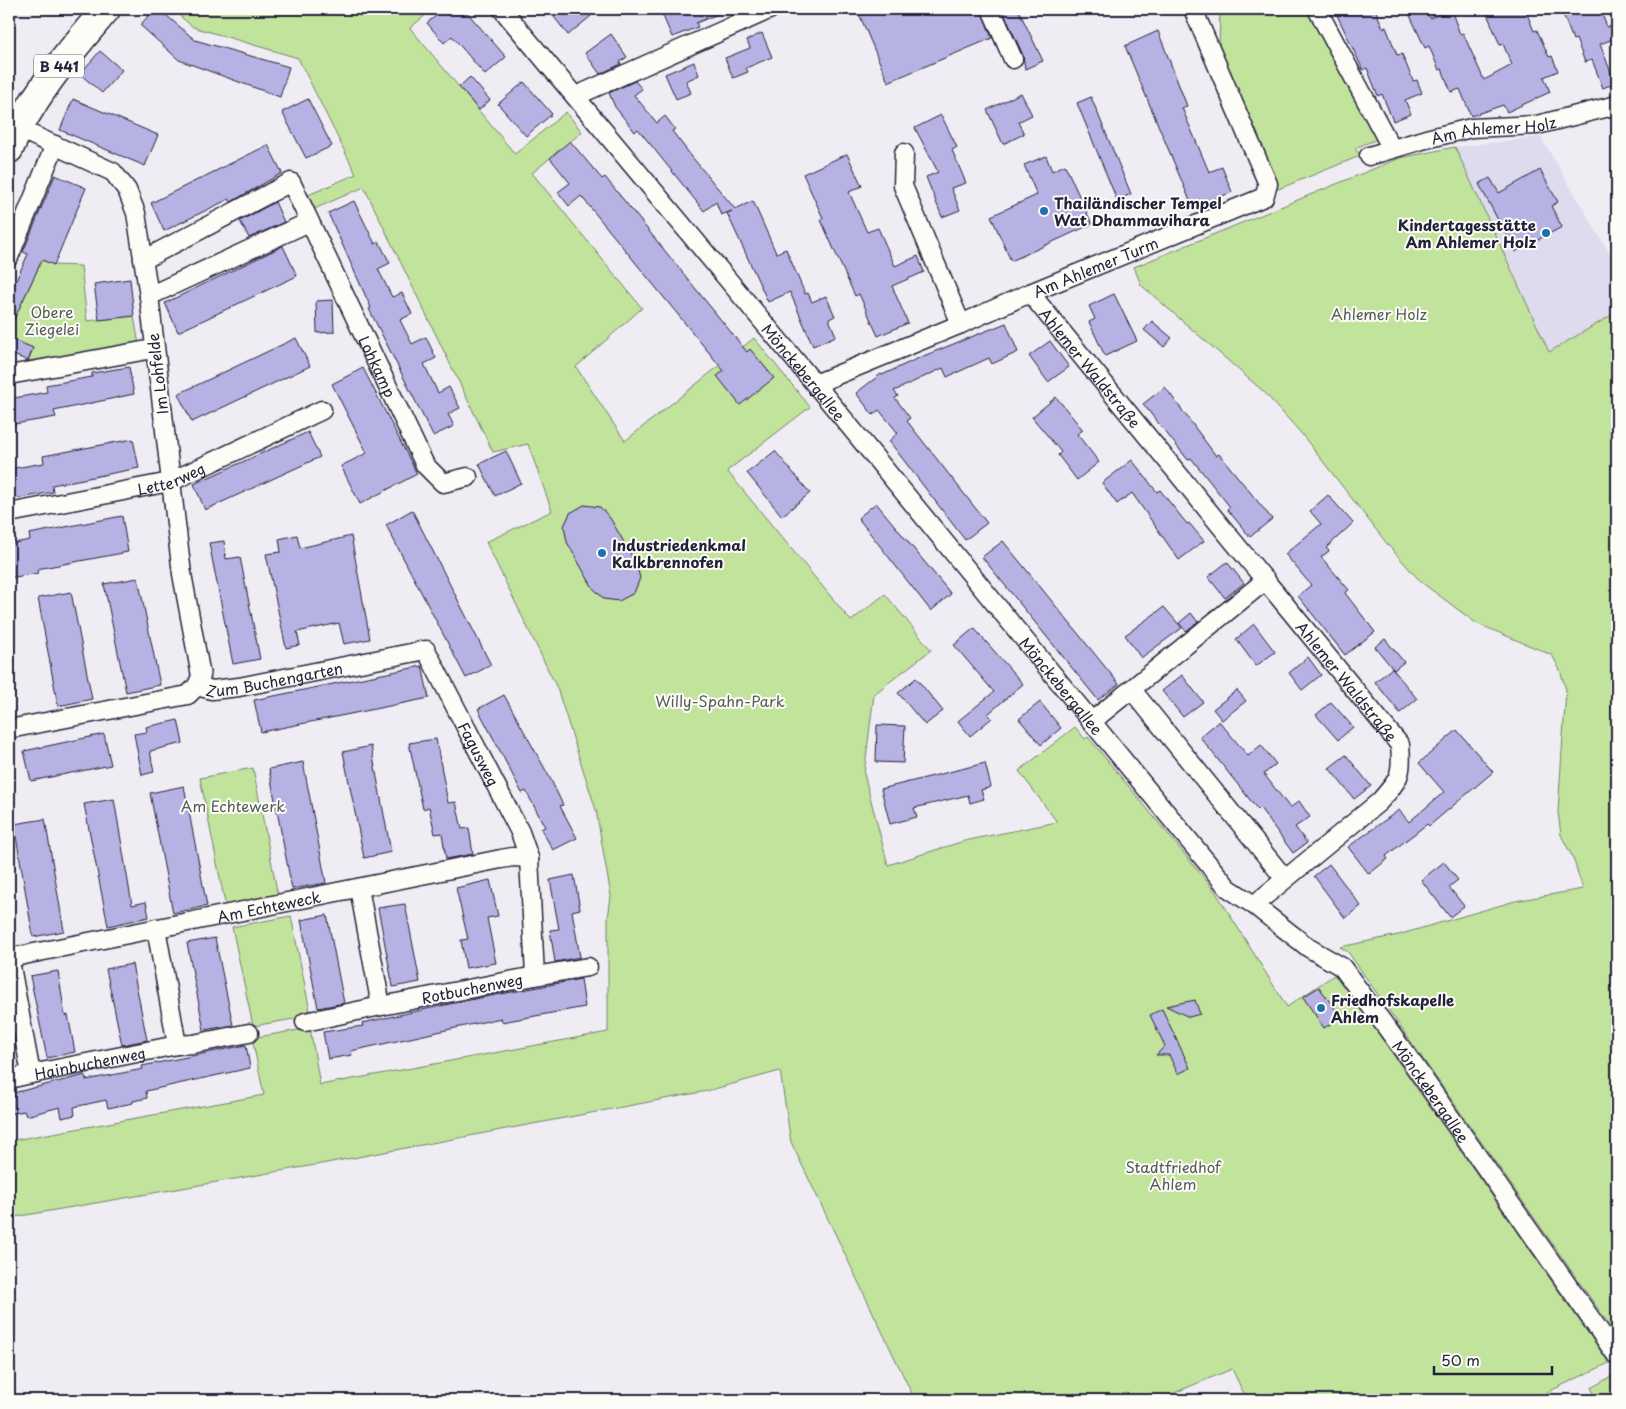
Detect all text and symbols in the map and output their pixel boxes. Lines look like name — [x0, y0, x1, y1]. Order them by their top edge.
road number: B 441 — [34, 54, 84, 78]
street label: Am Ahlemer Holz — [1428, 109, 1559, 149]
place label: Thailändischer Tempel Wat Dhammavihara — [1054, 191, 1222, 231]
marker: Thailändischer Tempel Wat Dhammavihara — [1038, 205, 1050, 217]
place label: Kindertagesstätte Am Ahlemer Holz — [1398, 213, 1536, 253]
marker: Kindertagesstätte Am Ahlemer Holz — [1540, 227, 1552, 239]
street label: Am Ahlemer Turm — [1029, 230, 1161, 302]
park label: Obere Ziegelei — [25, 300, 79, 340]
street label: Ahlemer Waldstraße — [1035, 302, 1147, 432]
park label: Ahlemer Holz — [1331, 302, 1427, 325]
street label: Mönckebergallee — [757, 318, 852, 425]
street label: Im Lohfelde — [141, 332, 173, 416]
street label: Lohkamp — [354, 332, 403, 401]
street label: Letterweg — [135, 456, 209, 500]
place label: Industriedenkmal Kalkbrennofen — [612, 533, 746, 573]
marker: Industriedenkmal Kalkbrennofen — [596, 547, 608, 559]
street label: Ahlemer Waldstraße — [1291, 616, 1403, 746]
street label: Mönckebergallee — [1015, 631, 1109, 739]
street label: Zum Buchengarten — [204, 655, 344, 702]
park label: Willy-Spahn-Park — [655, 689, 785, 712]
street label: Fagusweg — [453, 718, 506, 790]
park label: Am Echtewerk — [181, 794, 285, 817]
street label: Am Echteweck — [215, 884, 323, 927]
street label: Rotbuchenweg — [419, 967, 525, 1009]
place label: Friedhofskapelle Ahlem — [1331, 988, 1454, 1028]
marker: Friedhofskapelle Ahlem — [1315, 1002, 1327, 1014]
street label: Mönckebergallee — [1388, 1035, 1476, 1147]
street label: Hainbuchenweg — [32, 1040, 147, 1085]
park label: Stadtfriedhof Ahlem — [1125, 1155, 1222, 1195]
scale bar — [1434, 1344, 1551, 1376]
text: 50 m — [1441, 1348, 1480, 1371]

